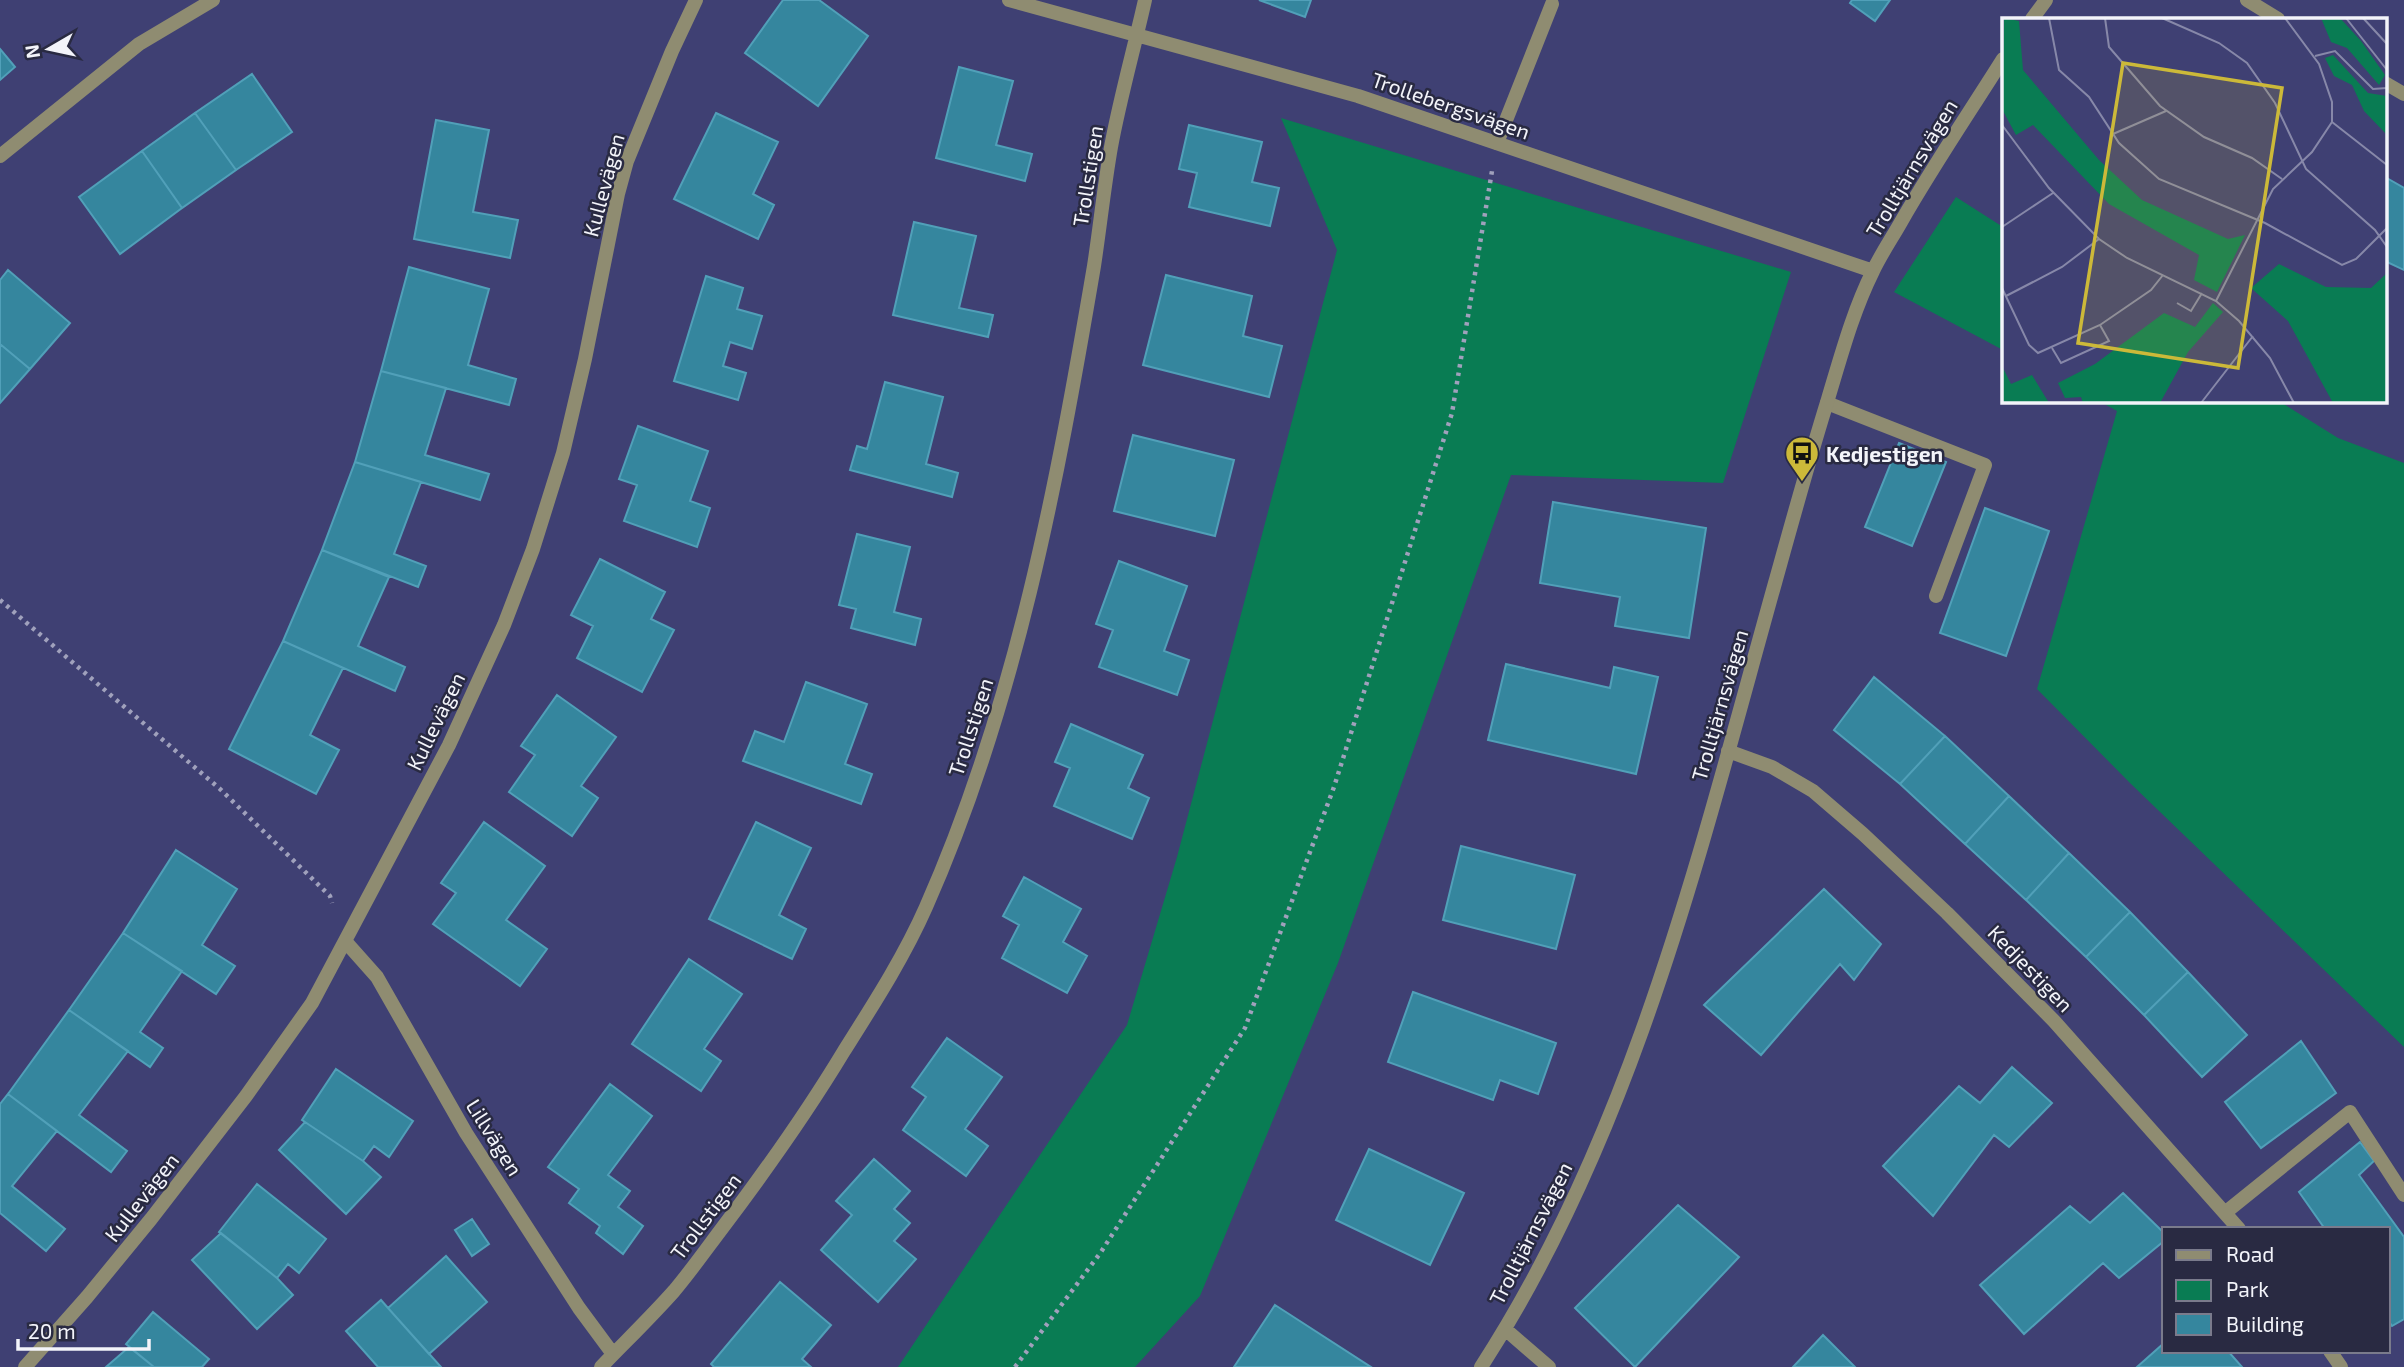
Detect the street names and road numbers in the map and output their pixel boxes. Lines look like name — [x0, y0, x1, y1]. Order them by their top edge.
street label: Trollebergsvägen — [1369, 66, 1533, 144]
street label: Trolltjärnsvägen — [1860, 95, 1963, 242]
street label: Trollstigen — [1067, 124, 1107, 228]
street label: Kullevägen — [577, 131, 629, 239]
street label: Trolltjärnsvägen — [1685, 626, 1754, 784]
street label: Kullevägen — [401, 668, 469, 774]
street label: Trollstigen — [942, 675, 998, 779]
street label: Kedjestigen — [1983, 919, 2079, 1017]
street label: Lillvägen — [462, 1094, 528, 1180]
street label: Kullevägen — [99, 1148, 183, 1246]
street label: Trolltjärnsvägen — [1483, 1158, 1578, 1309]
street label: Trollstigen — [664, 1168, 746, 1264]

